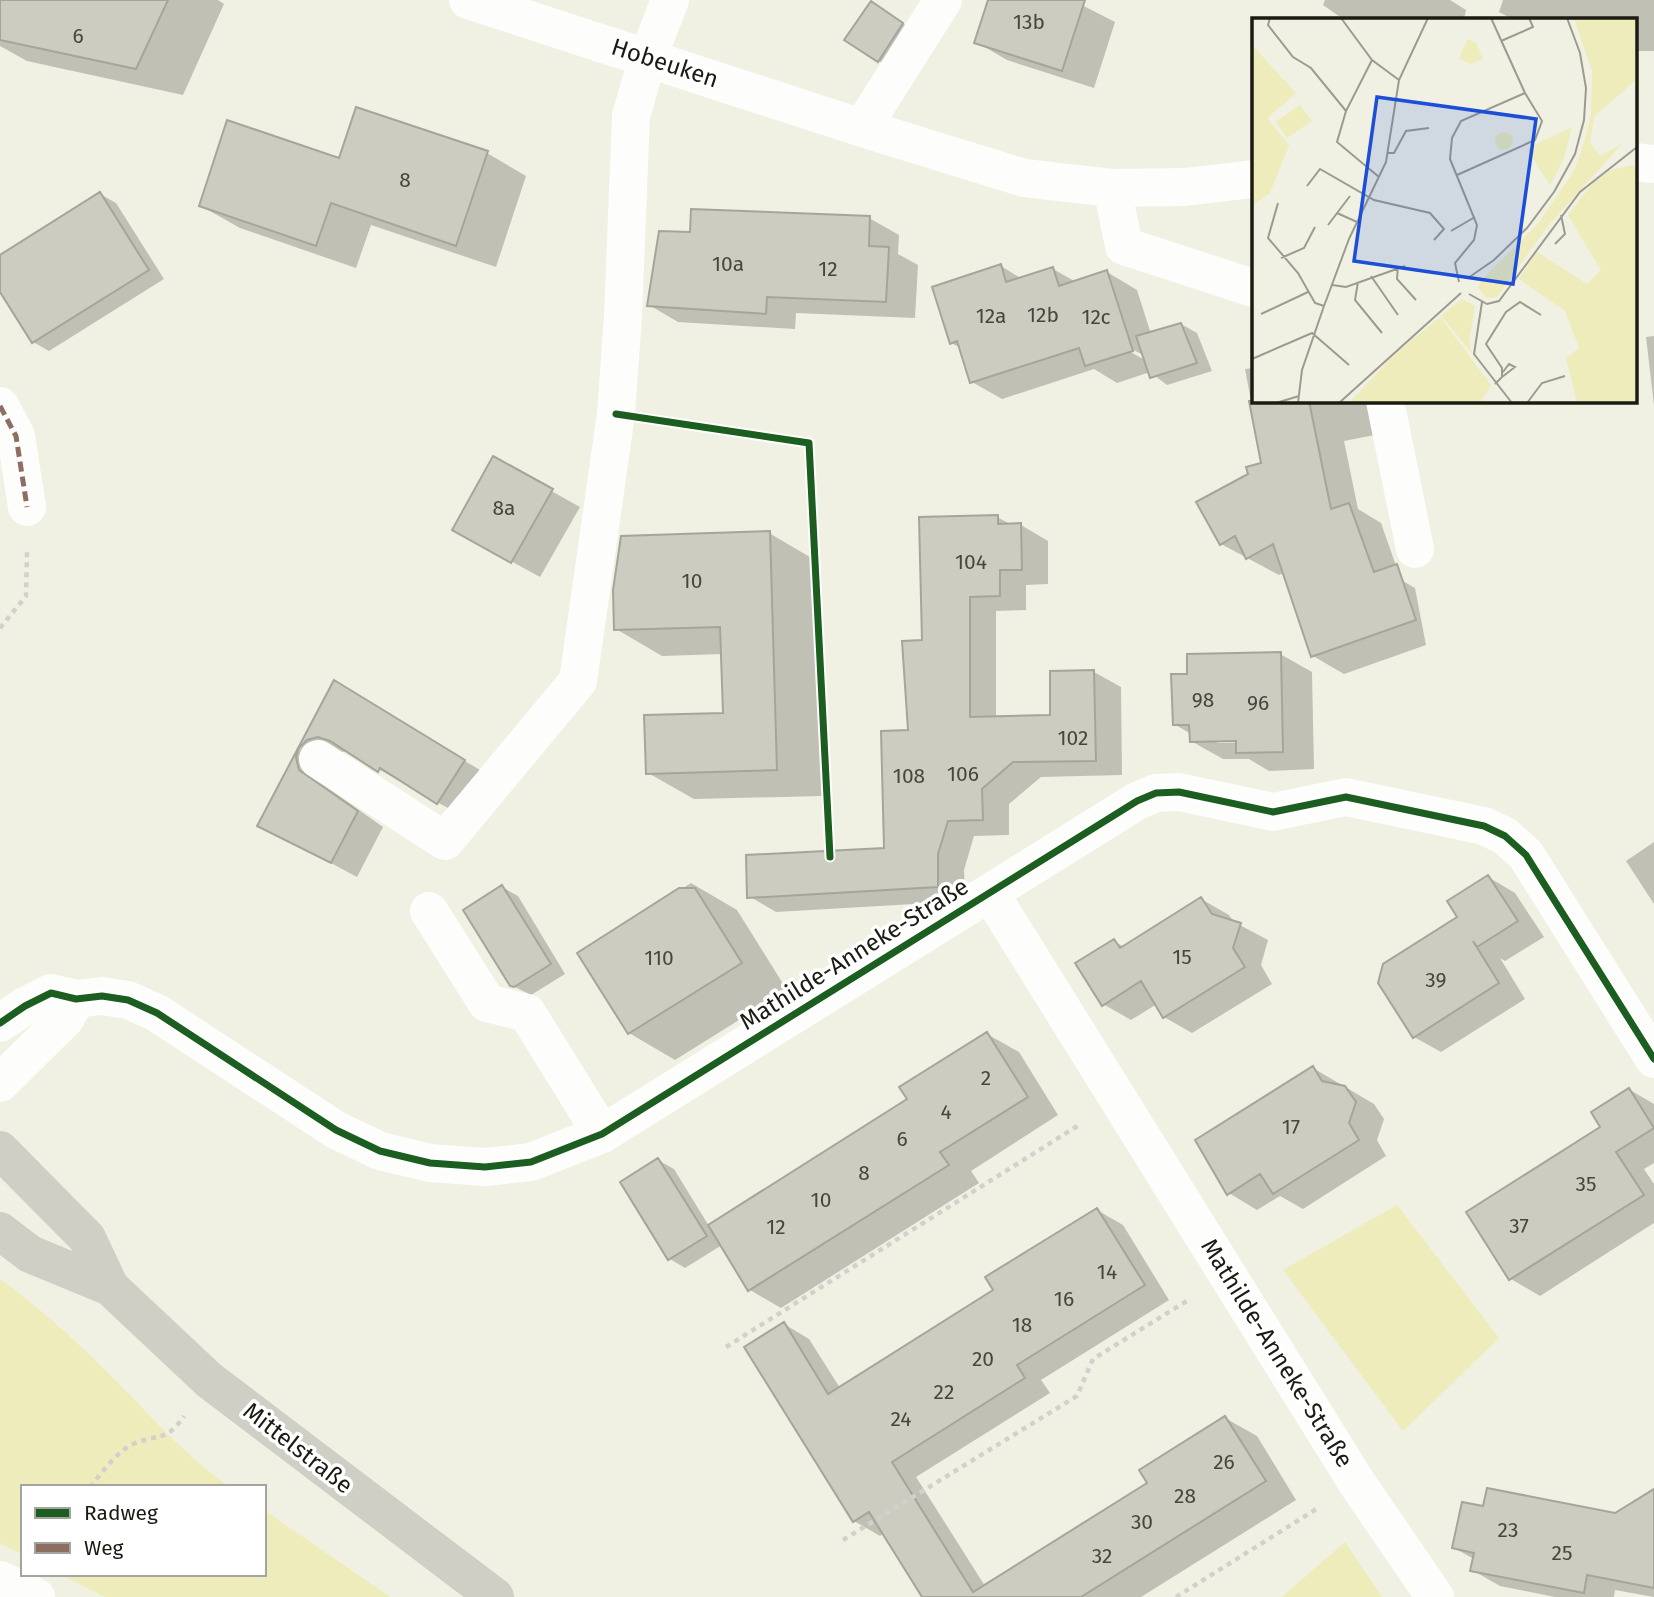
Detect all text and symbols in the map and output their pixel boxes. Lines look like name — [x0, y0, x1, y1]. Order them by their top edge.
house number: 13b — [1013, 9, 1045, 35]
inset map — [1252, 18, 1636, 402]
house number: 6 — [72, 23, 84, 49]
street label: Hobeuken — [608, 33, 722, 93]
house number: 8 — [399, 167, 411, 193]
house number: 10a — [712, 251, 744, 277]
house number: 12 — [818, 256, 838, 282]
house number: 12b — [1027, 302, 1059, 328]
house number: 12a — [976, 303, 1006, 329]
house number: 12c — [1081, 304, 1111, 330]
house number: 8a — [493, 495, 516, 521]
house number: 104 — [955, 549, 987, 575]
house number: 10 — [682, 568, 702, 594]
house number: 98 — [1192, 687, 1214, 713]
house number: 96 — [1247, 690, 1269, 716]
house number: 102 — [1058, 725, 1088, 751]
house number: 106 — [947, 761, 979, 787]
house number: 108 — [893, 763, 925, 789]
street label: Mathilde-Anneke-Straße — [734, 872, 974, 1036]
house number: 15 — [1172, 944, 1192, 970]
house number: 110 — [644, 945, 674, 971]
house number: 39 — [1425, 967, 1447, 993]
house number: 2 — [981, 1065, 991, 1091]
house number: 4 — [940, 1099, 952, 1125]
house number: 17 — [1282, 1114, 1300, 1140]
house number: 6 — [896, 1126, 908, 1152]
house number: 8 — [858, 1160, 870, 1186]
house number: 35 — [1576, 1171, 1597, 1197]
house number: 10 — [811, 1187, 831, 1213]
house number: 37 — [1509, 1213, 1529, 1239]
house number: 12 — [766, 1214, 786, 1240]
street label: Mathilde-Anneke-Straße — [1195, 1233, 1359, 1473]
house number: 14 — [1097, 1259, 1117, 1285]
house number: 16 — [1054, 1286, 1074, 1312]
house number: 18 — [1012, 1312, 1032, 1338]
house number: 20 — [972, 1346, 994, 1372]
house number: 22 — [934, 1379, 954, 1405]
street label: Mittelstraße — [238, 1397, 358, 1499]
house number: 24 — [891, 1406, 912, 1432]
house number: 26 — [1213, 1449, 1235, 1475]
house number: 28 — [1174, 1483, 1196, 1509]
legend — [21, 1485, 266, 1576]
text: Radweg — [84, 1500, 158, 1526]
house number: 30 — [1131, 1509, 1153, 1535]
house number: 23 — [1498, 1517, 1518, 1543]
text: Weg — [84, 1535, 124, 1561]
house number: 25 — [1552, 1540, 1572, 1566]
house number: 32 — [1092, 1543, 1112, 1569]

